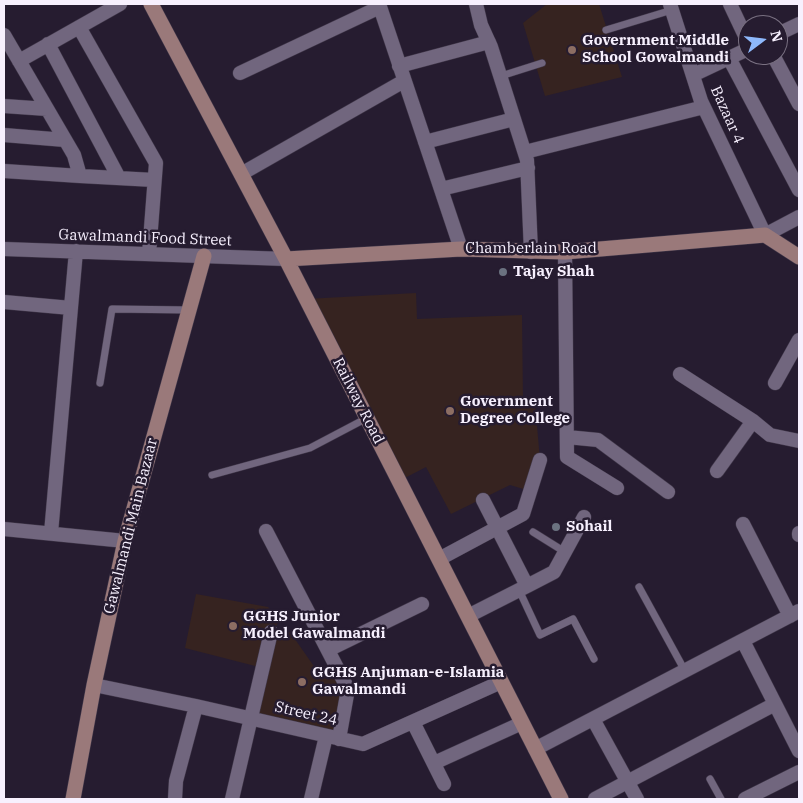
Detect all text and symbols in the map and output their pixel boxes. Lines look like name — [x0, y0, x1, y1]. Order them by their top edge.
north arrow — [738, 15, 788, 65]
text: N — [766, 29, 787, 44]
place label: Government Middle School Gowalmandi — [582, 32, 729, 67]
marker: Government Middle School Gowalmandi — [566, 44, 578, 56]
street label: Bazaar 4 — [706, 83, 748, 147]
street label: Gawalmandi Food Street — [58, 226, 232, 250]
street label: Chamberlain Road — [465, 240, 597, 258]
place label: Tajay Shah — [513, 263, 594, 281]
marker: Tajay Shah — [497, 266, 509, 278]
street label: Railway Road — [329, 355, 387, 447]
place label: Government Degree College — [460, 393, 570, 428]
marker: Government Degree College — [444, 405, 456, 417]
street label: Gawalmandi Main Bazaar — [100, 436, 162, 616]
place label: Sohail — [566, 518, 612, 536]
marker: Sohail — [550, 521, 562, 533]
place label: GGHS Junior Model Gawalmandi — [243, 608, 386, 643]
marker: GGHS Junior Model Gawalmandi — [227, 620, 239, 632]
place label: GGHS Anjuman-e-Islamia Gawalmandi — [312, 664, 504, 699]
marker: GGHS Anjuman-e-Islamia Gawalmandi — [296, 676, 308, 688]
street label: Street 24 — [273, 698, 339, 730]

